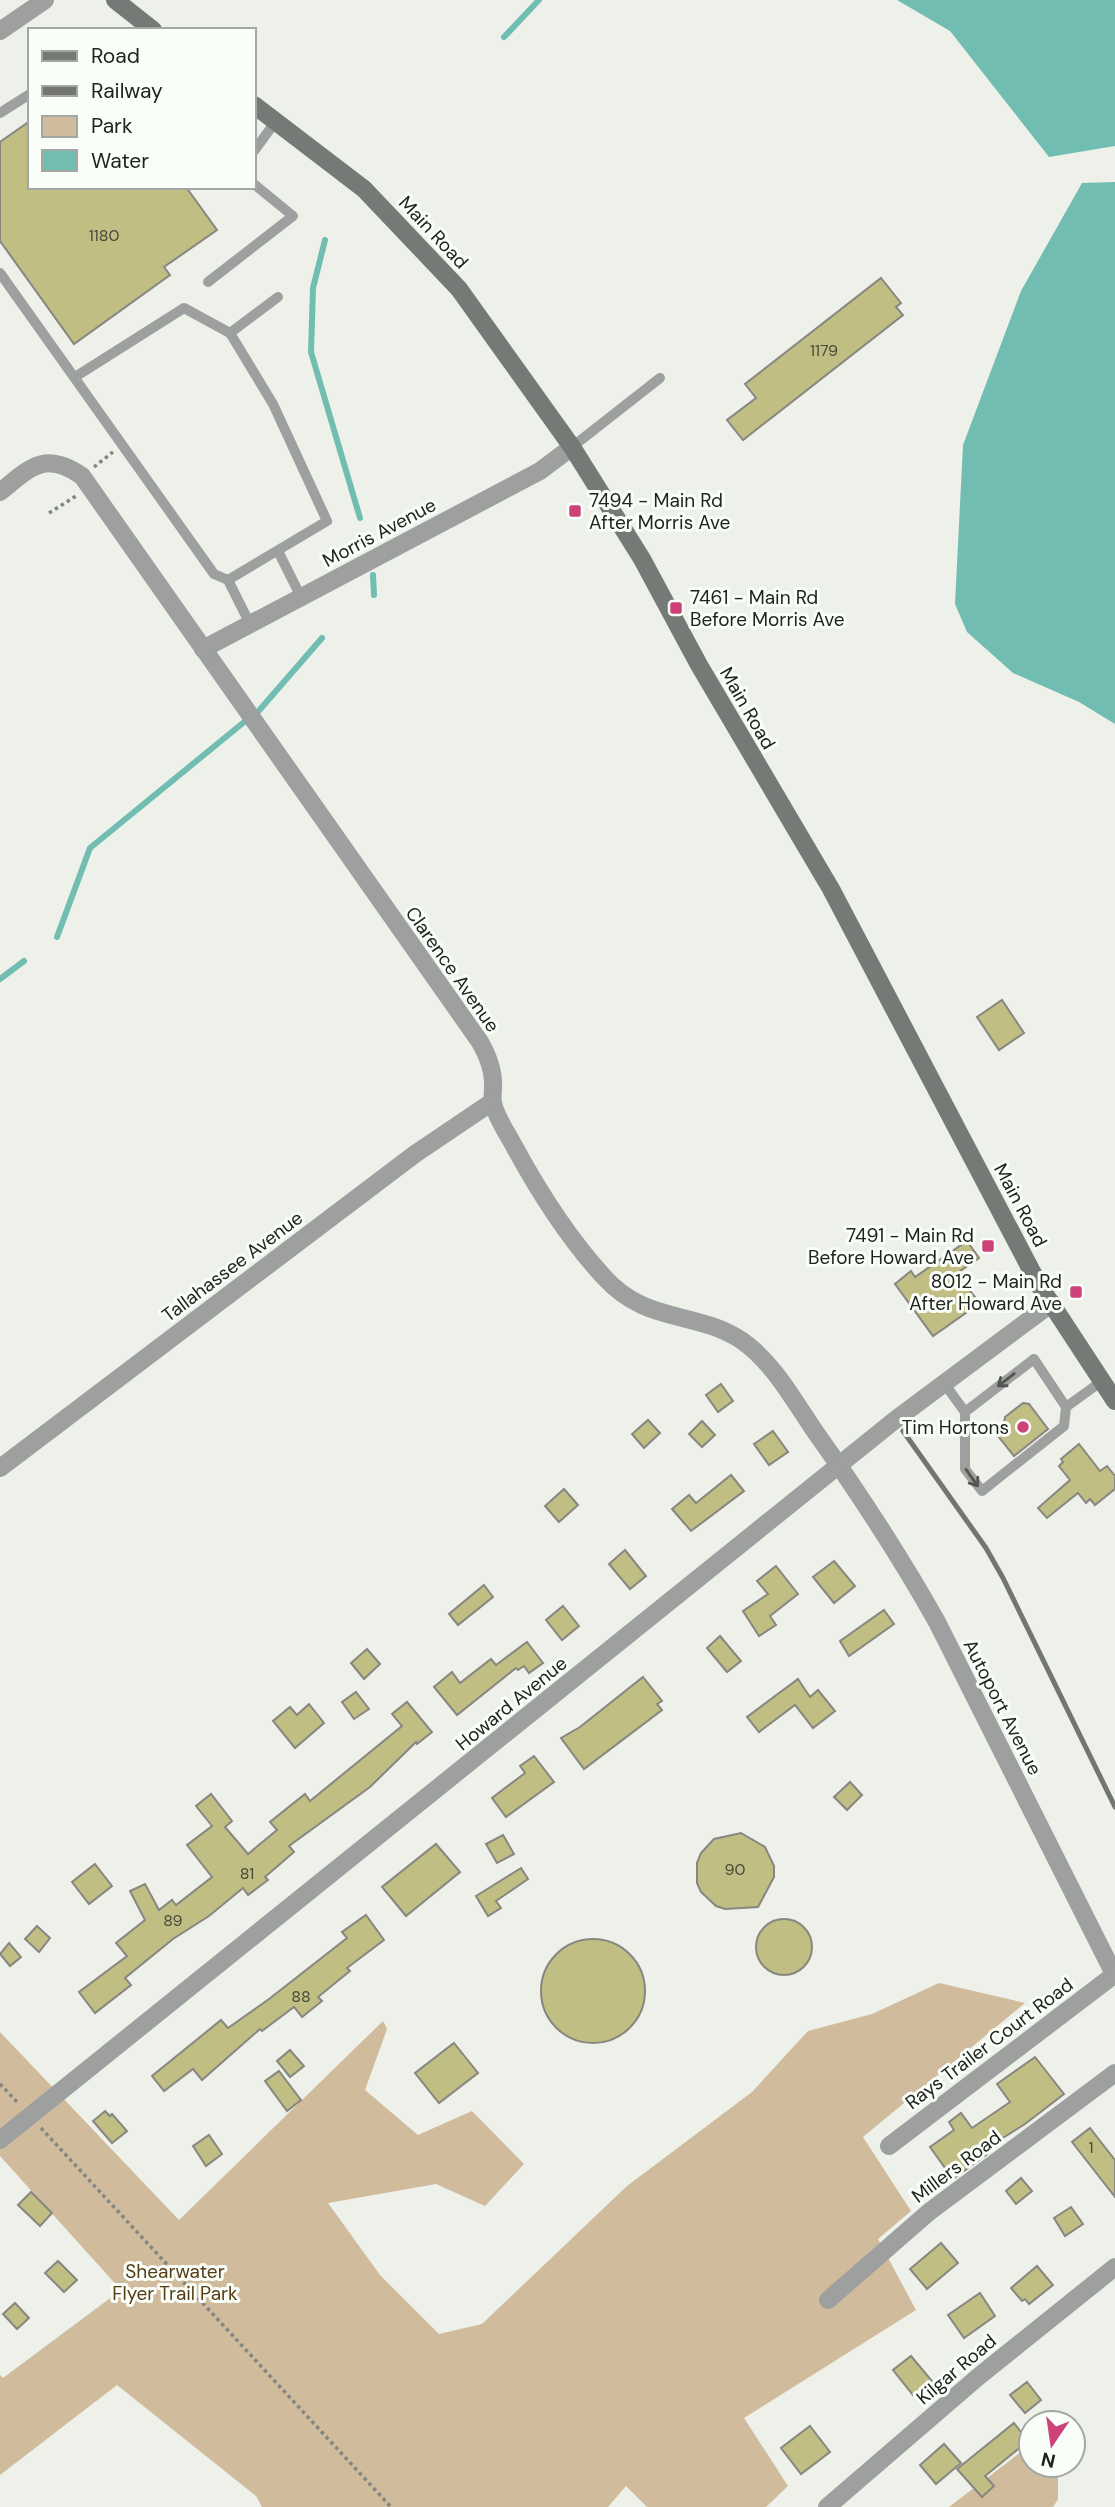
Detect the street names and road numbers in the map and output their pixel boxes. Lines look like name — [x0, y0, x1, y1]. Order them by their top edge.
street label: Main Road — [393, 191, 474, 274]
street label: Morris Avenue — [318, 492, 440, 573]
street label: Main Road — [714, 663, 781, 754]
street label: Clarence Avenue — [400, 902, 505, 1037]
street label: Main Road — [988, 1159, 1053, 1251]
street label: Tallahassee Avenue — [157, 1205, 308, 1328]
street label: Autoport Avenue — [958, 1635, 1048, 1779]
street label: Howard Avenue — [450, 1651, 572, 1756]
street label: Rays Trailer Court Road — [900, 1972, 1078, 2115]
street label: Millers Road — [907, 2125, 1006, 2208]
street label: Kilgar Road — [911, 2329, 1002, 2410]

